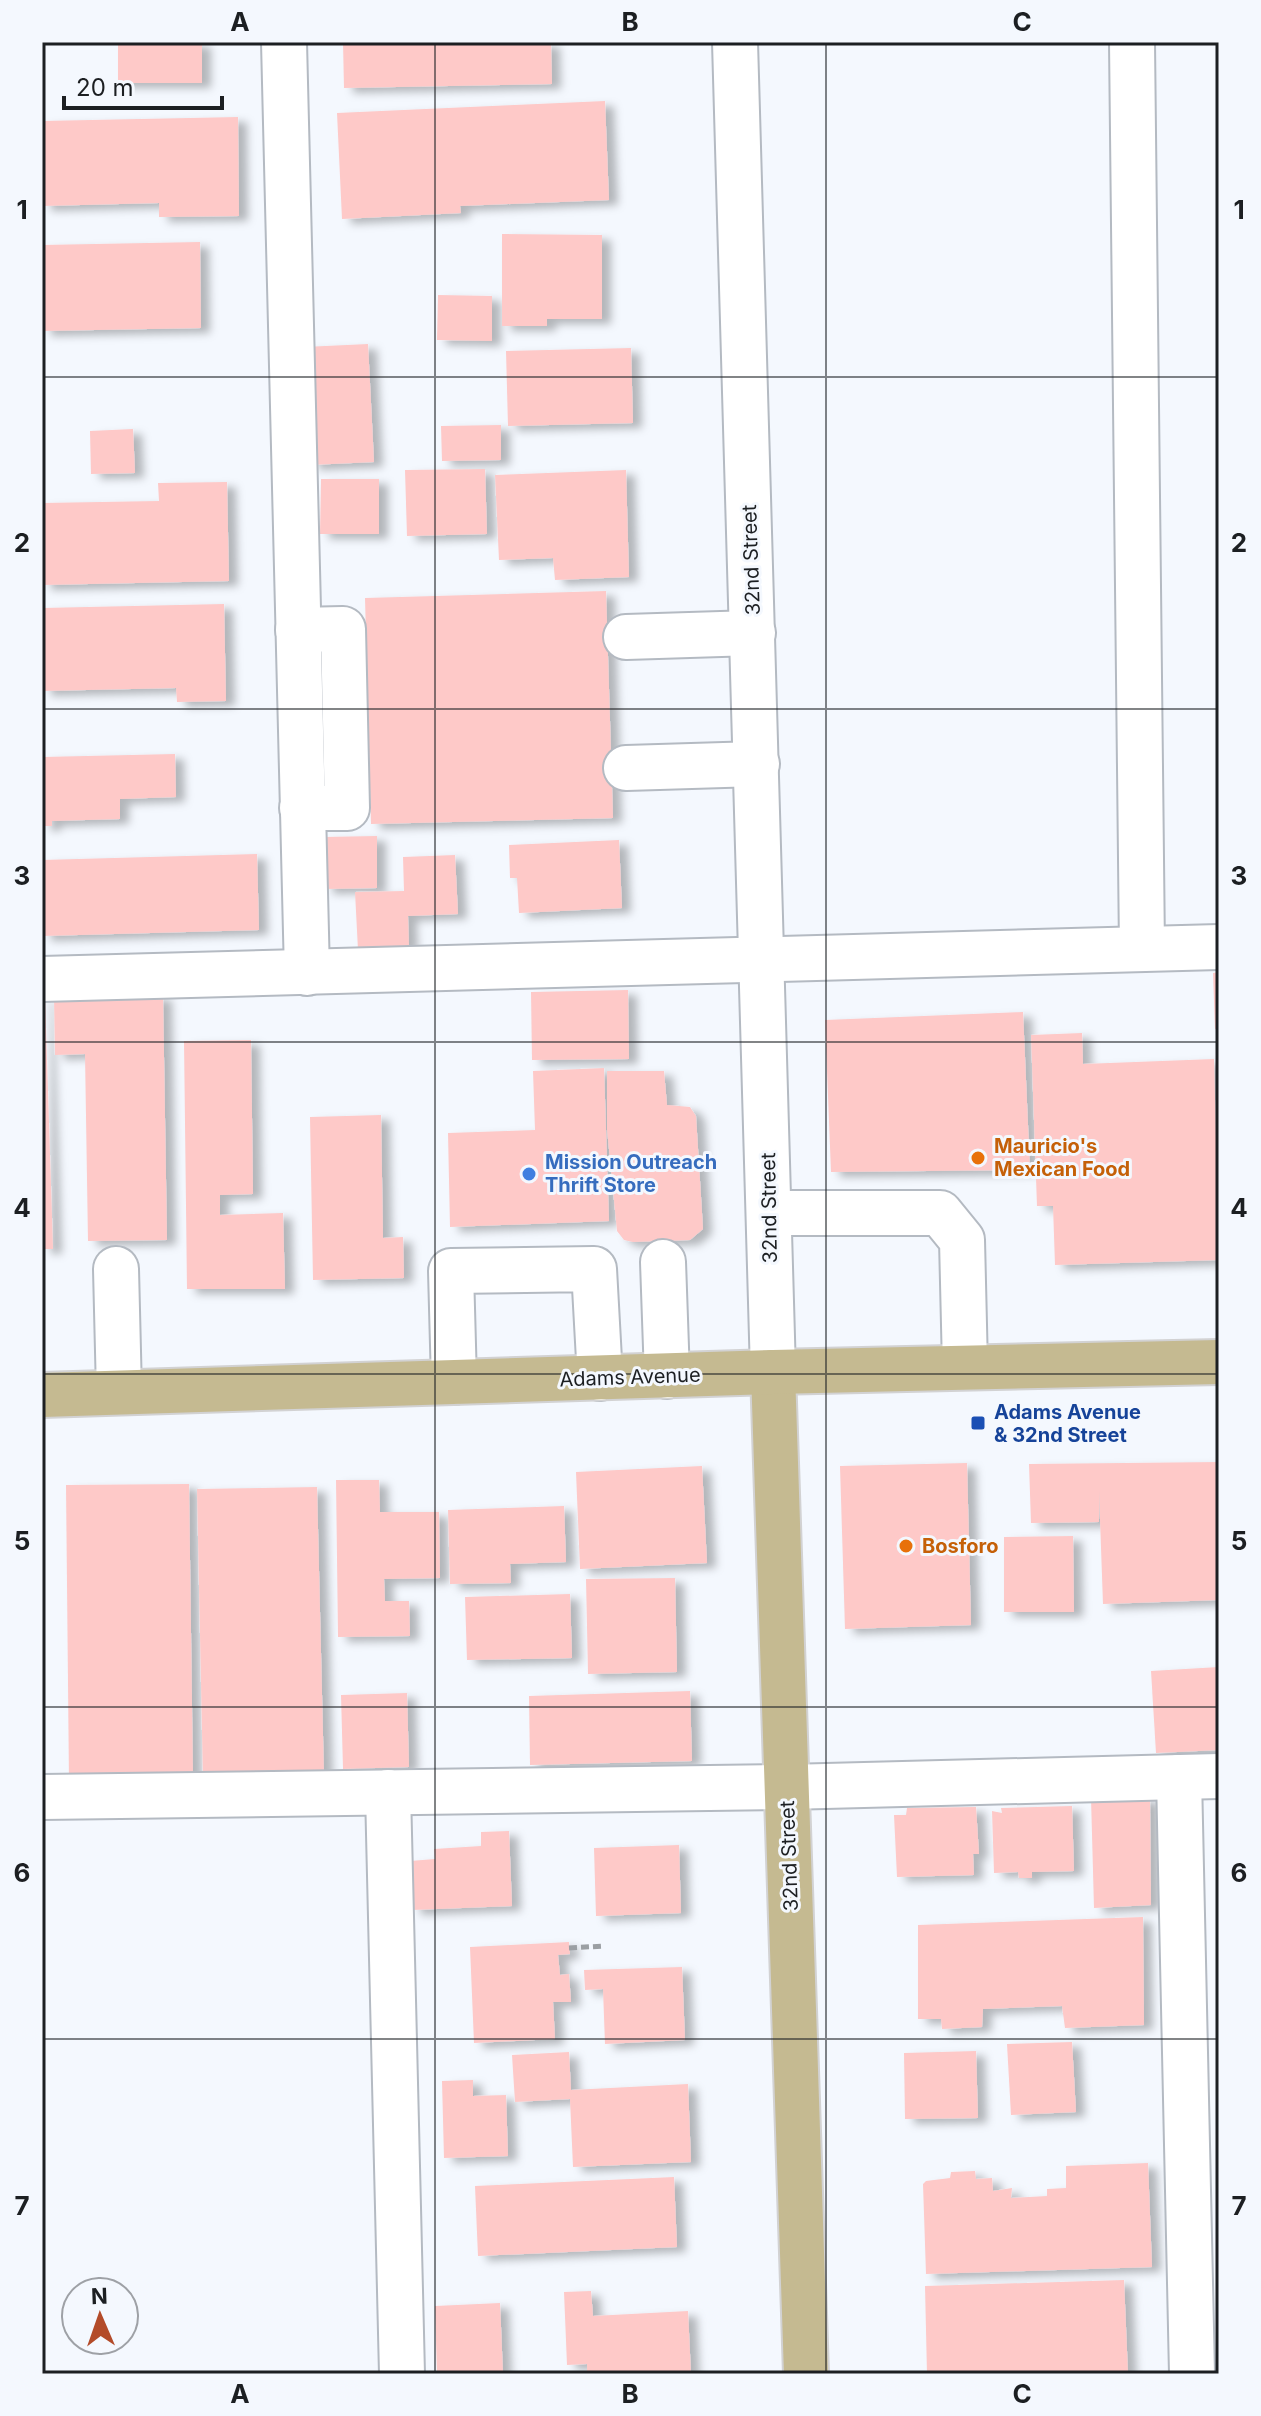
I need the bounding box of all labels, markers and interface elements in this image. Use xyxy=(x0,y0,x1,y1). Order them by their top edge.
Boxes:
text: A xyxy=(230,6,250,37)
text: B xyxy=(621,6,639,37)
text: C xyxy=(1012,6,1032,37)
scale bar xyxy=(64,60,222,110)
text: 20 m xyxy=(76,73,134,102)
text: 1 xyxy=(16,194,28,225)
text: 1 xyxy=(1233,194,1245,225)
street label: 32nd Street xyxy=(737,504,765,616)
text: 2 xyxy=(14,527,30,558)
text: 2 xyxy=(1231,527,1247,558)
text: 3 xyxy=(14,860,30,891)
text: 3 xyxy=(1231,860,1247,891)
place label: Mauricio's Mexican Food xyxy=(994,1134,1130,1181)
marker: Mauricio's Mexican Food xyxy=(969,1149,987,1167)
place label: Mission Outreach Thrift Store xyxy=(545,1150,717,1197)
street label: 32nd Street xyxy=(756,1152,782,1264)
marker: Mission Outreach Thrift Store xyxy=(520,1165,538,1183)
text: 4 xyxy=(13,1192,31,1223)
text: 4 xyxy=(1230,1192,1248,1223)
street label: Adams Avenue xyxy=(559,1363,701,1391)
place label: Adams Avenue & 32nd Street xyxy=(994,1400,1141,1447)
marker: Adams Avenue & 32nd Street xyxy=(969,1414,987,1432)
text: 5 xyxy=(14,1525,30,1556)
text: 5 xyxy=(1231,1525,1247,1556)
place label: Bosforo xyxy=(922,1534,998,1558)
marker: Bosforo xyxy=(897,1537,915,1555)
street label: 32nd Street xyxy=(775,1800,803,1912)
text: 6 xyxy=(14,1857,30,1888)
text: 6 xyxy=(1231,1857,1247,1888)
text: 7 xyxy=(14,2190,30,2221)
text: 7 xyxy=(1231,2190,1247,2221)
north arrow xyxy=(60,2276,140,2356)
text: N xyxy=(90,2283,108,2309)
text: A xyxy=(230,2378,250,2409)
text: B xyxy=(621,2378,639,2409)
text: C xyxy=(1012,2378,1032,2409)

